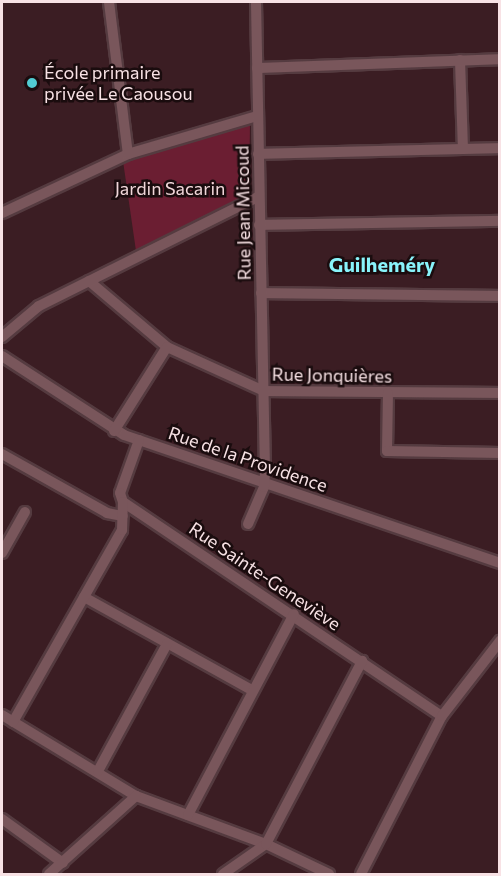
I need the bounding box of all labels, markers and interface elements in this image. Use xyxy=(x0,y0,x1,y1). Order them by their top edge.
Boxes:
place label: École primaire privée Le Caousou xyxy=(44,62,193,104)
marker: École primaire privée Le Caousou xyxy=(25,76,39,90)
street label: Rue Jean Micoud xyxy=(231,145,255,281)
park label: Jardin Sacarin xyxy=(115,177,225,199)
district label: Guilheméry xyxy=(329,252,435,276)
street label: Rue Jonquières xyxy=(272,363,392,387)
street label: Rue de la Providence xyxy=(166,422,330,496)
street label: Rue Sainte-Geneviève xyxy=(185,517,345,635)

